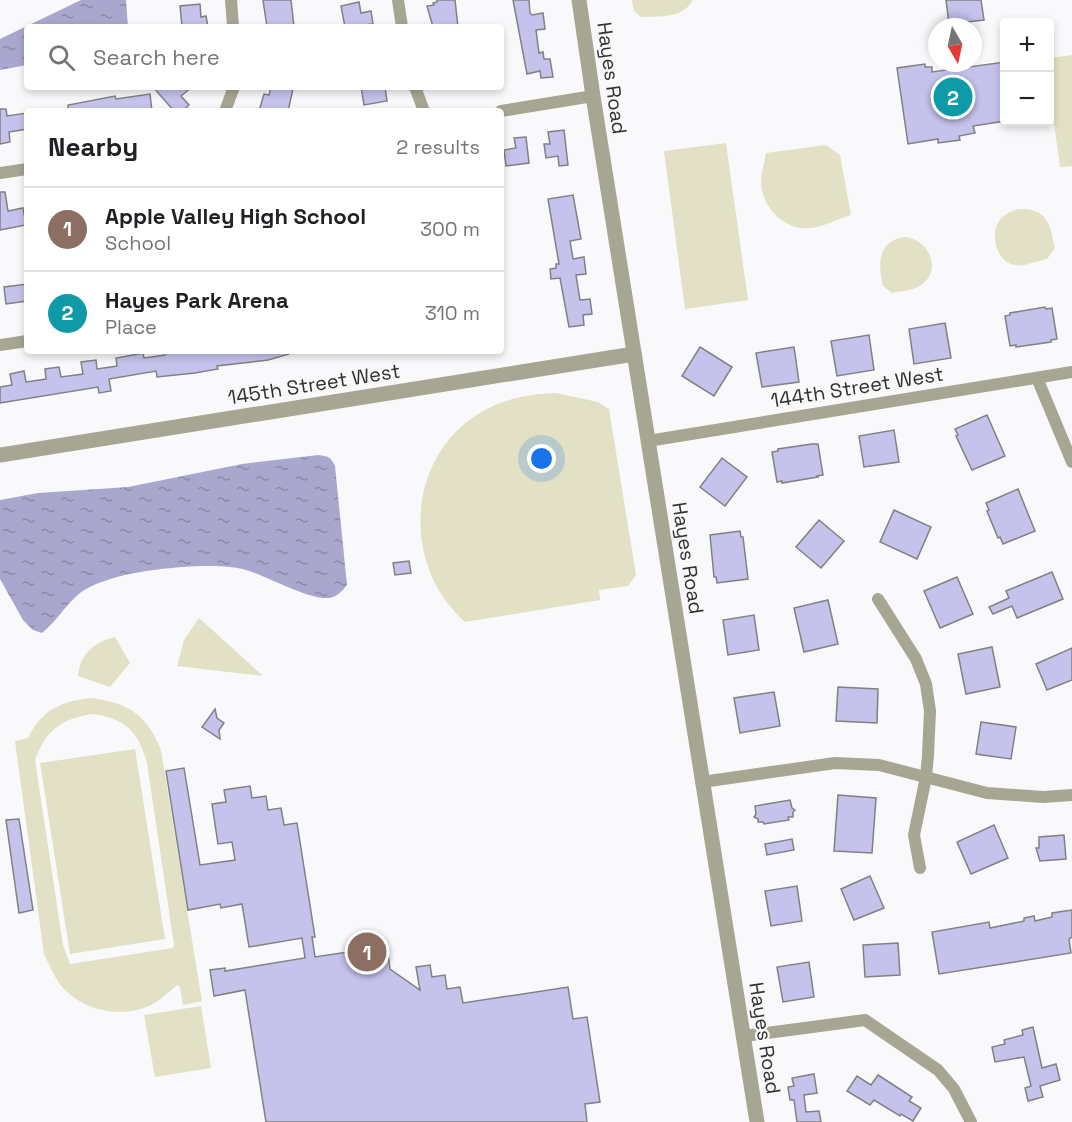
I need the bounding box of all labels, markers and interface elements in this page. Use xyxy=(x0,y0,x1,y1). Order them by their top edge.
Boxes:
north arrow xyxy=(928,18,982,72)
map controls xyxy=(1000,18,1054,126)
button: + xyxy=(1000,18,1054,72)
street label: Hayes Road xyxy=(591,20,633,136)
search box xyxy=(24,24,504,90)
icon: search xyxy=(45,41,78,74)
text: Search here xyxy=(93,43,220,71)
button: − xyxy=(1000,72,1054,126)
pin: 2 xyxy=(934,74,972,120)
text: Nearby xyxy=(48,130,138,164)
text: 2 results xyxy=(396,134,480,160)
text: Apple Valley High School xyxy=(105,202,366,230)
text: 1 xyxy=(63,216,72,242)
text: 300 m xyxy=(420,216,480,242)
text: School xyxy=(105,230,171,256)
text: Hayes Park Arena xyxy=(105,286,289,314)
text: 2 xyxy=(62,300,73,326)
text: 310 m xyxy=(425,300,480,326)
text: Place xyxy=(105,314,157,340)
street label: 145th Street West xyxy=(226,358,402,410)
street label: 144th Street West xyxy=(769,360,945,414)
your location xyxy=(527,444,556,473)
street label: Hayes Road xyxy=(666,500,710,616)
pin: 1 xyxy=(348,930,386,974)
street label: Hayes Road xyxy=(743,980,787,1096)

